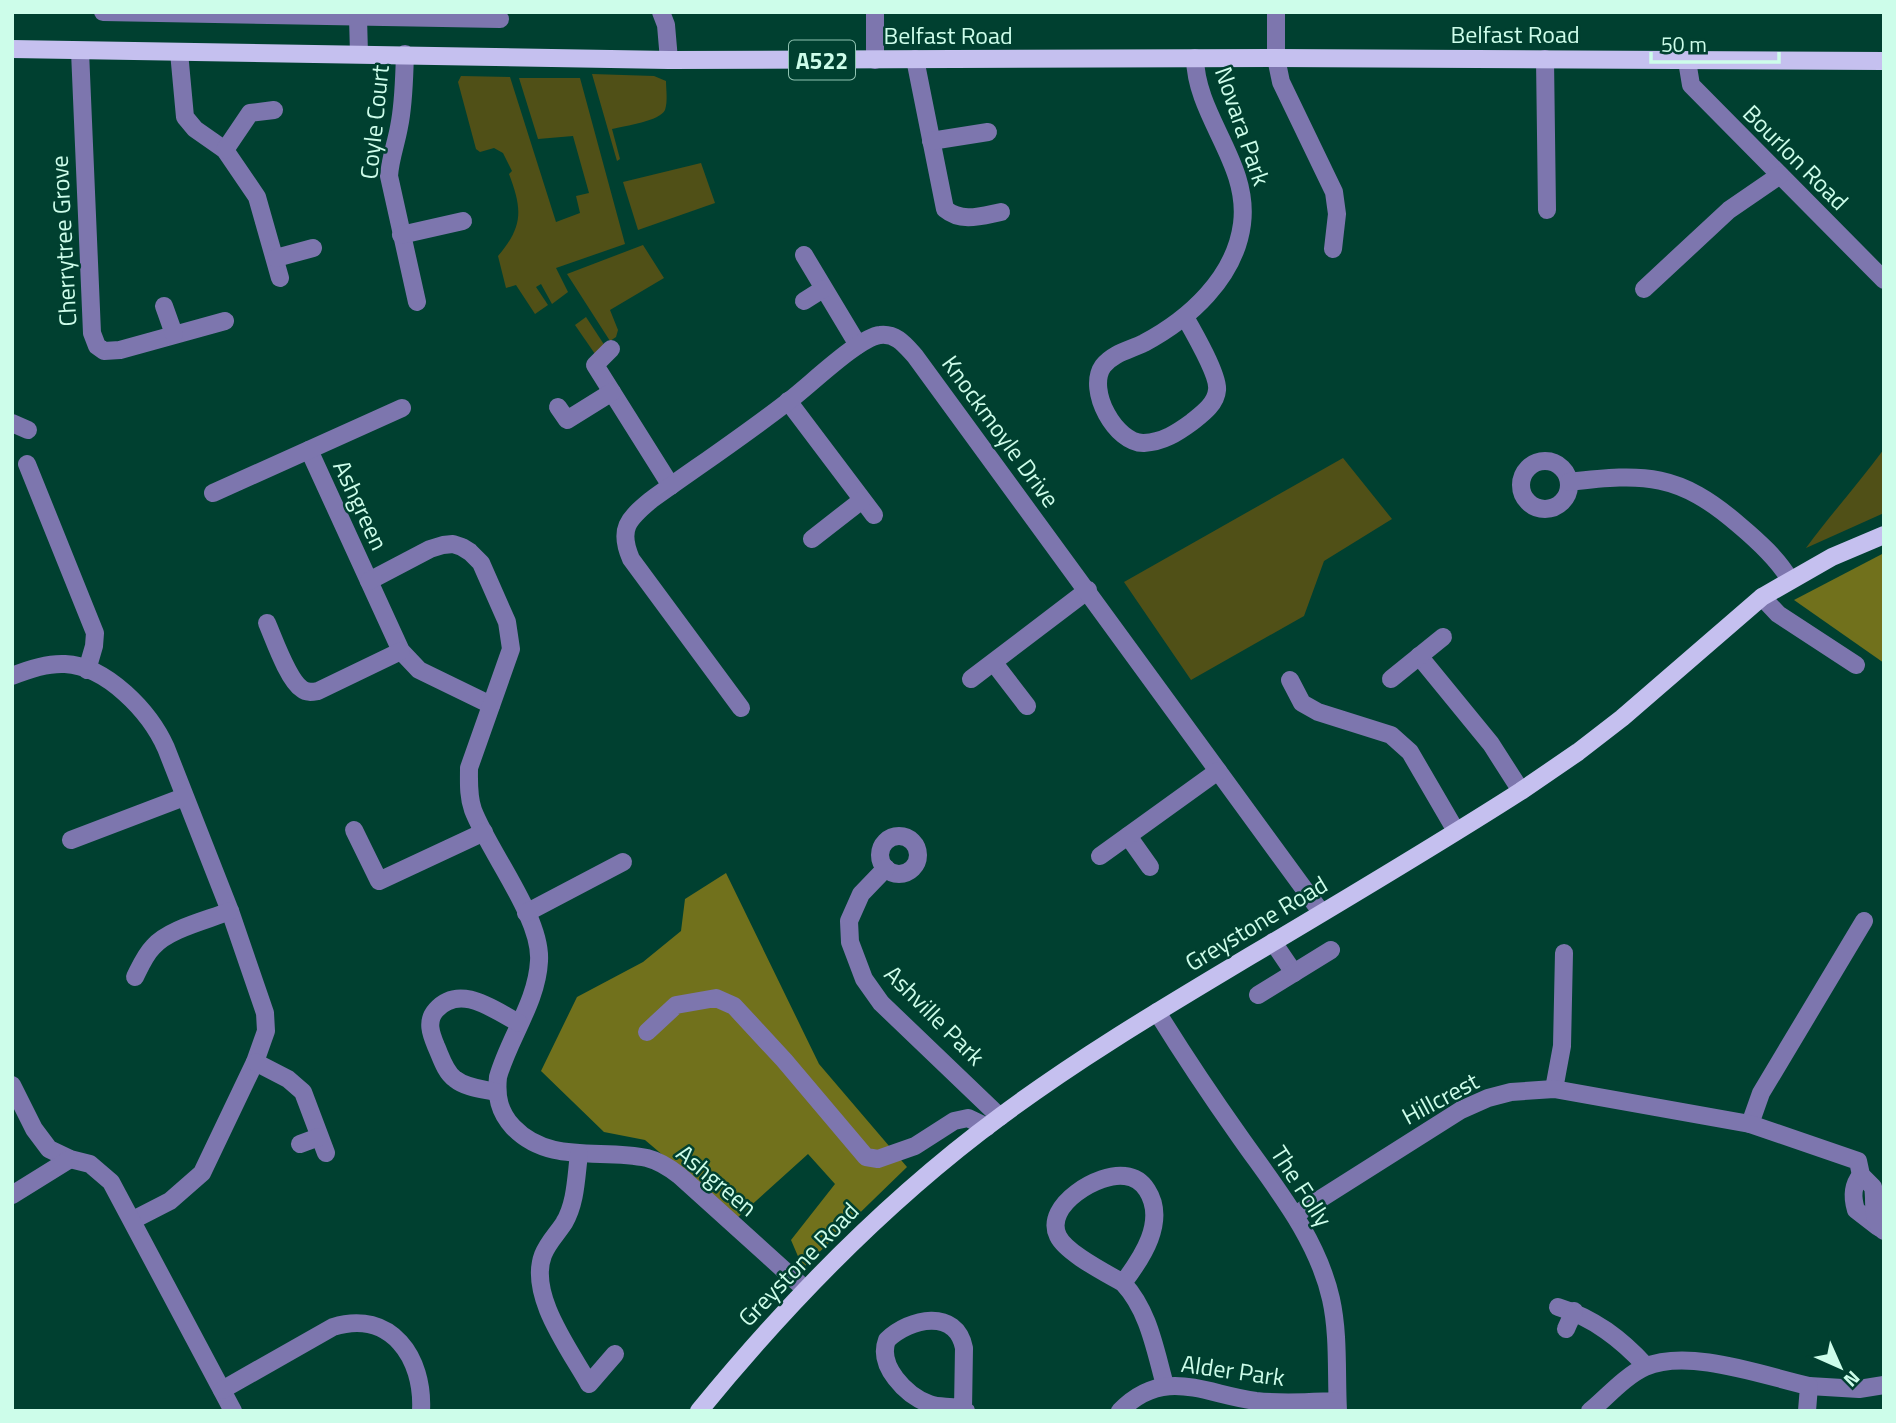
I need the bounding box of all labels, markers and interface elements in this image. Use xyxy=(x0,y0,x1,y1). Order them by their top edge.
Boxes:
street label: Belfast Road xyxy=(1450,16,1580,52)
street label: Belfast Road xyxy=(883,17,1013,53)
scale bar xyxy=(1651,21,1779,65)
text: 50 m xyxy=(1661,28,1707,60)
road number: A522 xyxy=(789,40,855,80)
street label: Coyle Court xyxy=(350,62,398,181)
street label: Novara Park xyxy=(1206,62,1280,191)
street label: Bourlon Road xyxy=(1735,96,1857,218)
street label: Cherrytree Grove xyxy=(41,155,85,327)
street label: Knockmoyle Drive xyxy=(933,347,1069,515)
street label: Ashgreen xyxy=(324,454,398,556)
street label: Greystone Road xyxy=(1178,866,1334,980)
street label: Ashville Park xyxy=(876,956,994,1074)
street label: Hillcrest xyxy=(1395,1062,1485,1133)
street label: Ashgreen xyxy=(669,1135,765,1225)
street label: The Folly xyxy=(1262,1138,1342,1234)
street label: Greystone Road xyxy=(729,1194,867,1334)
north arrow xyxy=(1805,1332,1875,1402)
street label: Alder Park xyxy=(1179,1345,1288,1395)
text: N xyxy=(1837,1364,1867,1394)

